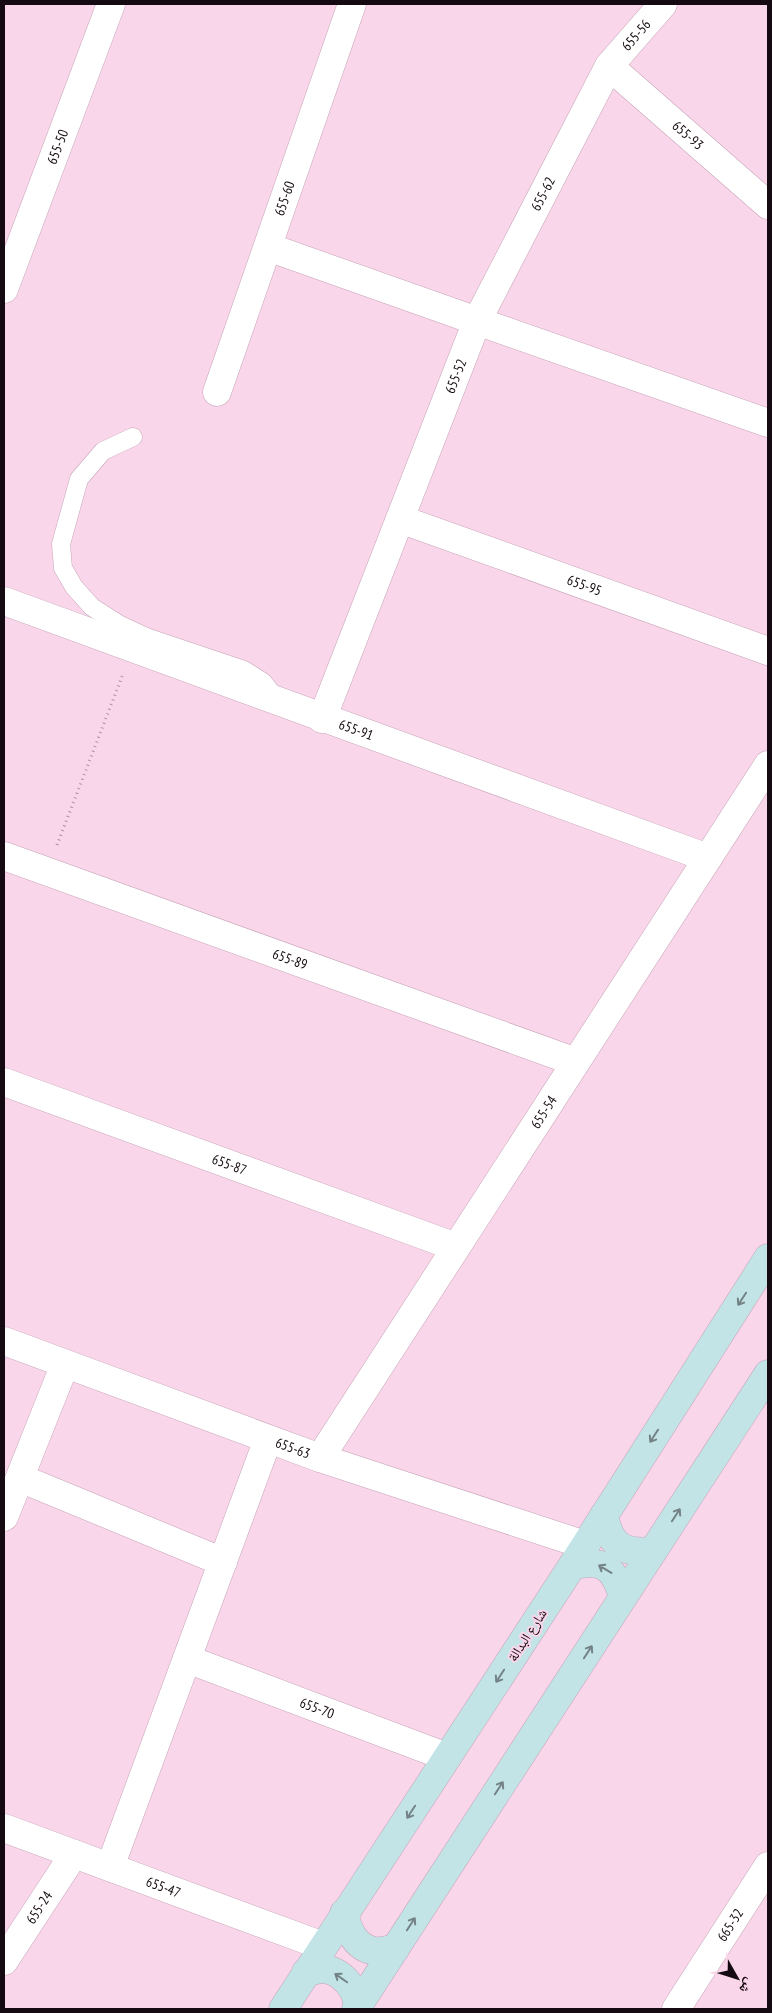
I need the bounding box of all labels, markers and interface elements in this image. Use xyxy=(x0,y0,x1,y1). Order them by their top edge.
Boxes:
street label: 655-56 xyxy=(618,16,655,54)
street label: 655-93 xyxy=(669,117,707,154)
street label: 655-50 xyxy=(43,127,72,167)
street label: 655-62 xyxy=(527,174,559,214)
street label: 655-60 xyxy=(270,179,299,218)
street label: 655-52 xyxy=(441,356,470,396)
street label: 655-95 xyxy=(565,571,604,600)
street label: 655-91 xyxy=(336,715,376,744)
street label: 655-89 xyxy=(270,945,310,974)
street label: 655-54 xyxy=(526,1092,561,1132)
street label: 655-87 xyxy=(210,1150,249,1179)
one-way arrow xyxy=(737,1292,747,1306)
one-way arrow xyxy=(649,1429,659,1443)
street label: 655-63 xyxy=(273,1433,313,1463)
one-way arrow xyxy=(671,1509,681,1523)
one-way arrow xyxy=(598,1563,612,1574)
street label: شارع البدالة xyxy=(503,1605,552,1665)
one-way arrow xyxy=(583,1645,593,1659)
one-way arrow xyxy=(495,1668,505,1682)
street label: 655-70 xyxy=(297,1693,337,1723)
one-way arrow xyxy=(494,1781,504,1795)
one-way arrow xyxy=(406,1804,416,1818)
street label: 655-47 xyxy=(144,1872,183,1902)
street label: 655-24 xyxy=(22,1887,57,1927)
street label: 665-32 xyxy=(713,1905,747,1945)
one-way arrow xyxy=(405,1917,416,1931)
north arrow xyxy=(712,1953,762,2003)
one-way arrow xyxy=(334,1973,348,1983)
text: ش xyxy=(735,1975,759,1998)

